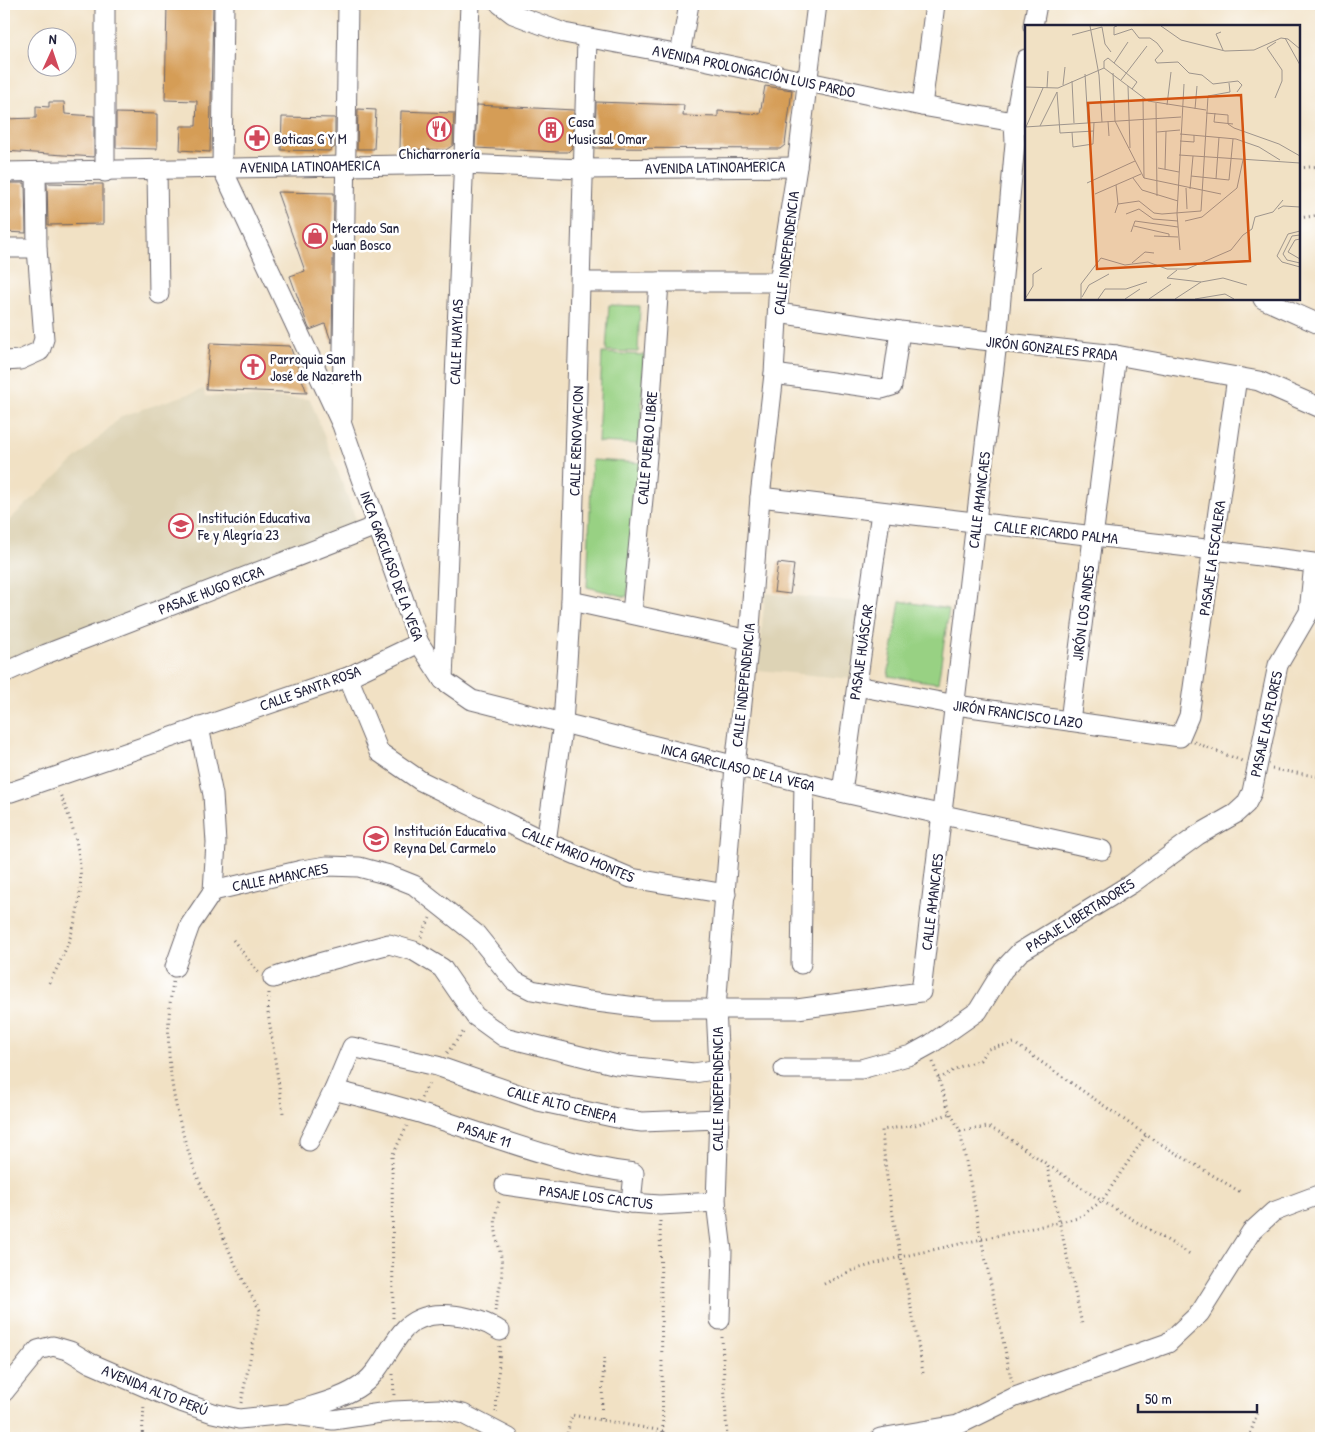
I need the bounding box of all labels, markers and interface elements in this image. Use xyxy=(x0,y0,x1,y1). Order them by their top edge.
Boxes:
inset map xyxy=(1025,25,1300,300)
north arrow xyxy=(28,28,78,78)
text: N xyxy=(48,29,57,48)
street label: AVENIDA PROLONGACIÓN LUIS PARDO xyxy=(651,39,857,103)
place label: Casa Musicsal Omar xyxy=(568,111,647,149)
restaurant icon: Chicharronería xyxy=(426,116,452,142)
building icon: Casa Musicsal Omar xyxy=(538,117,564,143)
pharmacy icon: Boticas G Y M xyxy=(244,125,270,151)
place label: Boticas G Y M xyxy=(274,128,347,149)
place label: Chicharronería xyxy=(398,143,480,164)
street label: AVENIDA LATINOAMERICA xyxy=(240,154,381,178)
street label: AVENIDA LATINOAMERICA xyxy=(645,155,786,179)
street label: CALLE INDEPENDENCIA xyxy=(768,189,804,316)
place label: Mercado San Juan Bosco xyxy=(332,217,399,255)
shop icon: Mercado San Juan Bosco xyxy=(302,223,328,249)
street label: CALLE HUAYLAS xyxy=(444,299,468,385)
street label: JIRÓN GONZALES PRADA xyxy=(985,331,1120,365)
place label: Parroquia San José de Nazareth xyxy=(270,348,361,386)
church icon: Parroquia San José de Nazareth xyxy=(240,354,266,380)
street label: CALLE RENOVACION xyxy=(564,385,588,497)
street label: CALLE PUEBLO LIBRE xyxy=(632,390,662,506)
street label: CALLE AMANCAES xyxy=(963,450,995,550)
street label: INCA GARCILASO DE LA VEGA xyxy=(355,488,429,645)
street label: PASAJE LA ESCALERA xyxy=(1194,498,1231,617)
place label: Institución Educativa Fe y Alegría 23 xyxy=(197,507,310,545)
school or university icon: Institución Educativa Fe y Alegría 23 xyxy=(168,513,194,539)
street label: CALLE RICARDO PALMA xyxy=(993,515,1120,549)
street label: PASAJE HUGO RICRA xyxy=(155,560,267,620)
street label: JIRÓN LOS ANDES xyxy=(1067,564,1099,662)
street label: PASAJE HUÁSCAR xyxy=(844,603,878,701)
street label: CALLE INDEPENDENCIA xyxy=(726,621,760,748)
street label: CALLE SANTA ROSA xyxy=(257,660,364,716)
street label: PASAJE LAS FLORES xyxy=(1245,669,1287,779)
street label: JIRÓN FRANCISCO LAZO xyxy=(952,694,1084,734)
street label: INCA GARCILASO DE LA VEGA xyxy=(659,738,818,796)
place label: Institución Educativa Reyna Del Carmelo xyxy=(394,820,506,858)
street label: CALLE MARIO MONTES xyxy=(518,821,638,887)
school or university icon: Institución Educativa Reyna Del Carmelo xyxy=(363,826,389,852)
street label: CALLE AMANCAES xyxy=(916,852,948,952)
street label: CALLE AMANCAES xyxy=(230,857,330,897)
street label: PASAJE LIBERTADORES xyxy=(1022,873,1139,957)
street label: CALLE INDEPENDENCIA xyxy=(707,1026,728,1151)
street label: CALLE ALTO CENEPA xyxy=(505,1080,620,1128)
street label: PASAJE 11 xyxy=(454,1115,514,1153)
street label: PASAJE LOS CACTUS xyxy=(538,1180,654,1214)
street label: AVENIDA ALTO PERÚ xyxy=(99,1359,211,1421)
scale bar xyxy=(1138,1382,1256,1414)
text: 50 m xyxy=(1145,1388,1172,1409)

